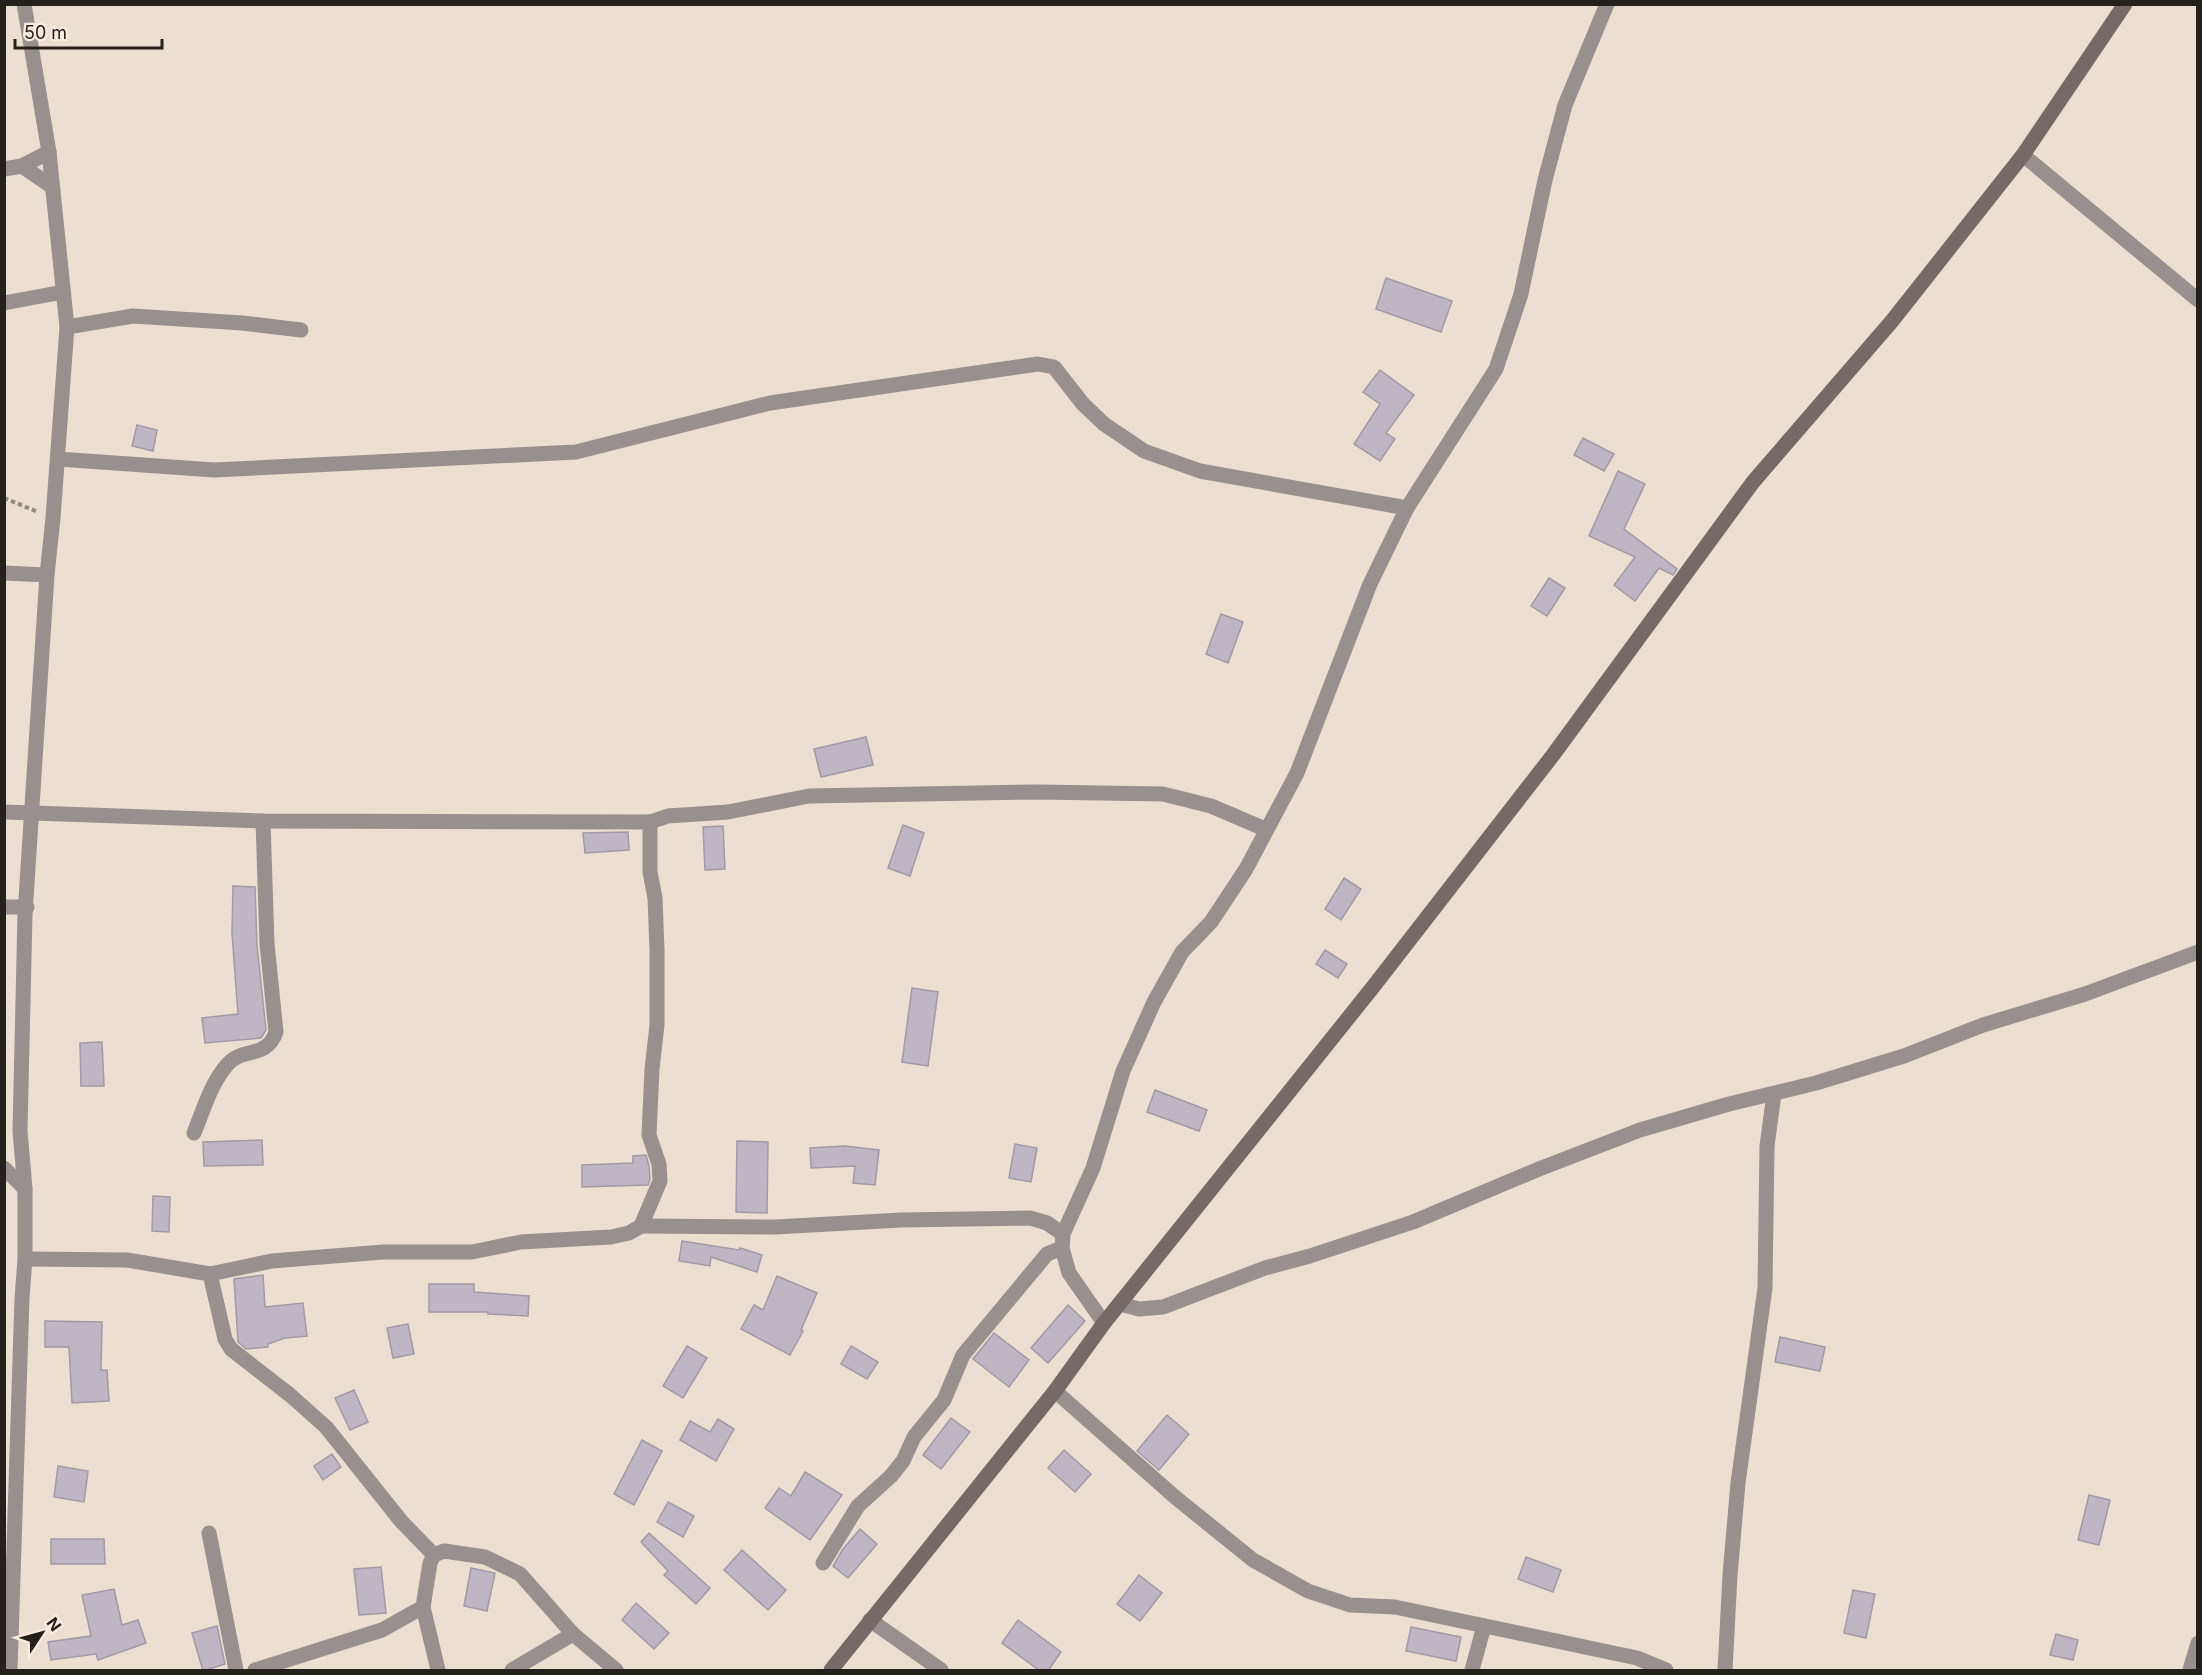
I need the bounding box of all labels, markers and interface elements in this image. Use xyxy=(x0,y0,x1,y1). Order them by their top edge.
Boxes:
scale bar xyxy=(15,12,162,50)
text: 50 m xyxy=(24,22,67,43)
north arrow xyxy=(12,1603,72,1663)
text: N xyxy=(42,1613,66,1635)

